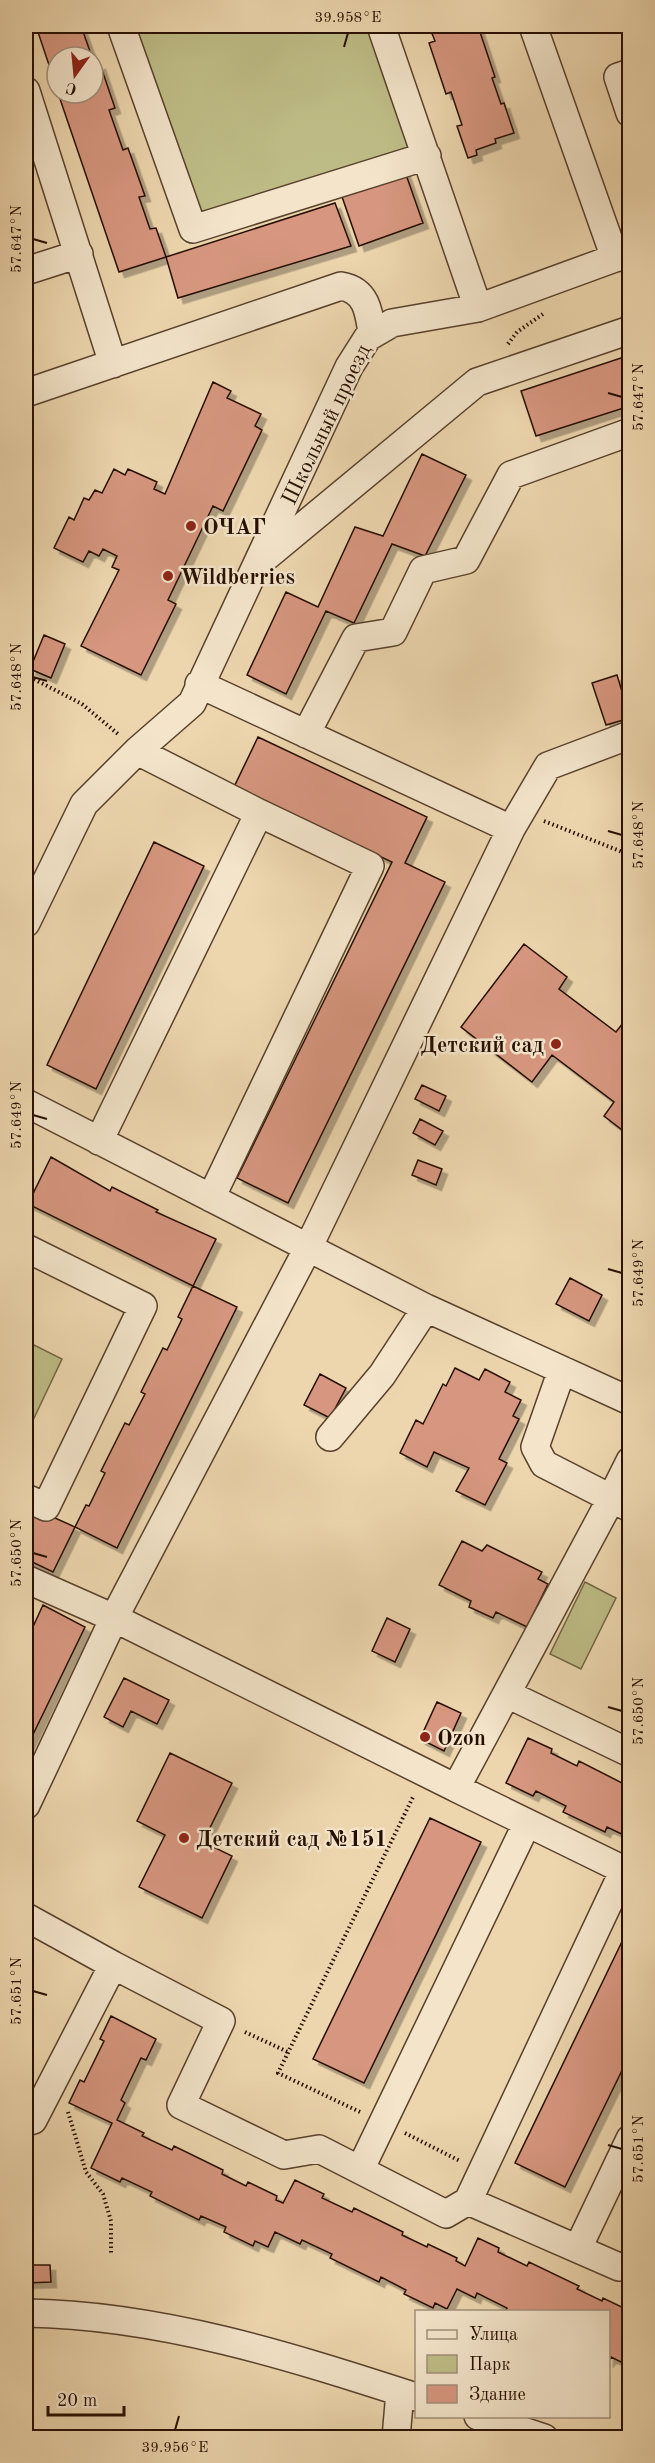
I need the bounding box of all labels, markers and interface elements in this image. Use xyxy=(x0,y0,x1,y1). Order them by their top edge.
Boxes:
text: 39.958°E xyxy=(315,11,381,26)
north arrow xyxy=(45,45,105,105)
text: С xyxy=(64,78,79,97)
text: 57.647°N xyxy=(10,205,25,273)
street label: Школьный проезд xyxy=(278,341,375,509)
text: 57.647°N xyxy=(632,363,647,431)
place label: ОЧАГ xyxy=(203,517,266,539)
marker: ОЧАГ xyxy=(184,519,198,533)
place label: Wildberries xyxy=(180,567,295,589)
marker: Wildberries xyxy=(161,569,175,583)
text: 57.648°N xyxy=(10,643,25,711)
text: 57.648°N xyxy=(632,801,647,869)
place label: Детский сад xyxy=(421,1035,544,1057)
marker: Детский сад xyxy=(549,1037,563,1051)
text: 57.649°N xyxy=(10,1081,25,1149)
text: 57.649°N xyxy=(632,1239,647,1307)
text: 57.650°N xyxy=(10,1519,25,1587)
text: 57.650°N xyxy=(632,1677,647,1745)
place label: Ozon xyxy=(437,1728,486,1750)
marker: Ozon xyxy=(418,1730,432,1744)
place label: Детский сад №151 xyxy=(196,1829,387,1851)
marker: Детский сад №151 xyxy=(177,1831,191,1845)
text: 57.651°N xyxy=(10,1957,25,2025)
text: 57.651°N xyxy=(632,2115,647,2183)
legend xyxy=(415,2310,610,2418)
text: Улица xyxy=(469,2326,518,2344)
text: Парк xyxy=(469,2356,510,2374)
scale bar xyxy=(48,2379,124,2417)
text: Здание xyxy=(469,2386,526,2404)
text: 20 m xyxy=(57,2392,97,2410)
text: 39.956°E xyxy=(142,2441,208,2456)

